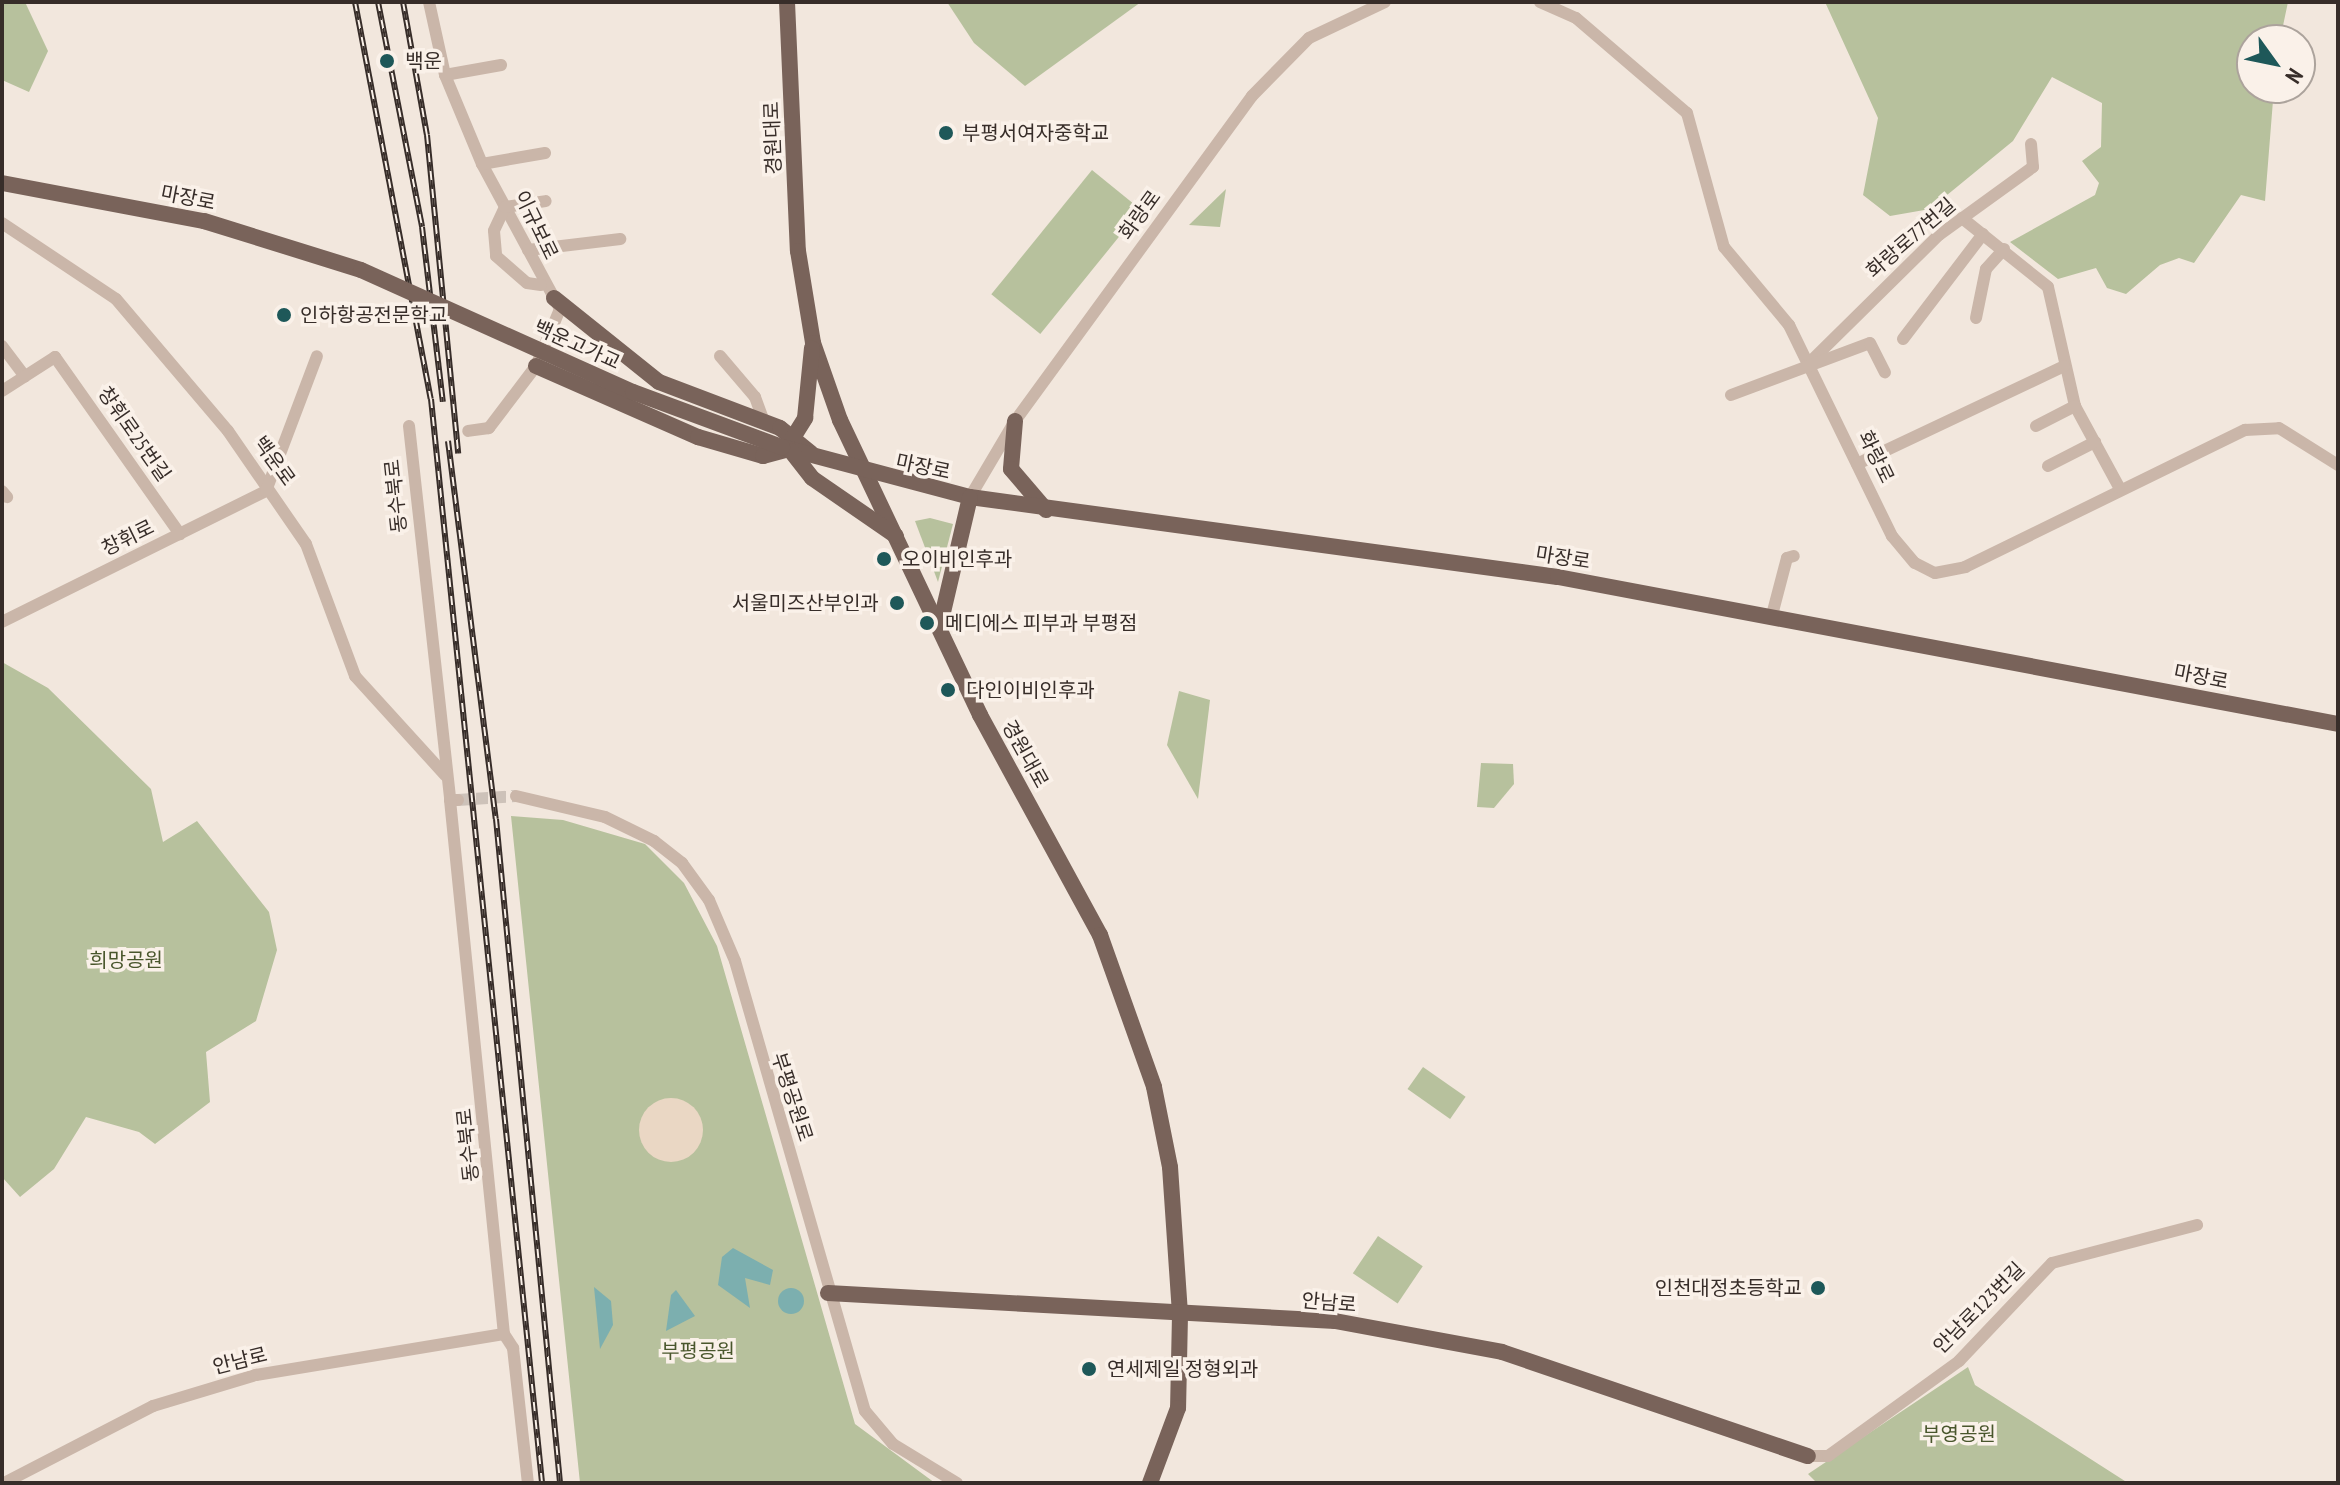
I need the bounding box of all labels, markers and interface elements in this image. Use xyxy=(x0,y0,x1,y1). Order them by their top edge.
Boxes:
north arrow xyxy=(2236,24,2316,104)
place label: 백운 xyxy=(405,49,442,73)
marker: 백운 xyxy=(376,50,398,72)
text: N xyxy=(2279,63,2309,89)
street label: 경원대로 xyxy=(760,101,786,175)
place label: 부평서여자중학교 xyxy=(962,121,1109,145)
marker: 부평서여자중학교 xyxy=(937,124,955,142)
street label: 마장로 xyxy=(159,181,217,215)
street label: 화랑로 xyxy=(1114,186,1166,244)
street label: 이규보로 xyxy=(509,187,563,263)
street label: 화랑로77번길 xyxy=(1862,193,1960,283)
place label: 인하항공전문학교 xyxy=(300,303,447,327)
marker: 인하항공전문학교 xyxy=(275,306,293,324)
street label: 백운고가교 xyxy=(530,315,624,375)
street label: 창휘로25번길 xyxy=(93,382,175,486)
street label: 화랑로 xyxy=(1853,427,1899,487)
street label: 백운로 xyxy=(248,432,300,490)
street label: 마장로 xyxy=(894,450,952,484)
street label: 동수북로 xyxy=(380,458,412,534)
street label: 창휘로 xyxy=(98,515,158,561)
street label: 마장로 xyxy=(1534,542,1592,574)
place label: 오이비인후과 xyxy=(902,547,1012,571)
marker: 오이비인후과 xyxy=(873,548,895,570)
place label: 서울미즈산부인과 xyxy=(732,591,879,615)
marker: 서울미즈산부인과 xyxy=(886,592,908,614)
place label: 메디에스 피부과 부평점 xyxy=(945,611,1137,635)
marker: 메디에스 피부과 부평점 xyxy=(916,612,938,634)
street label: 마장로 xyxy=(2172,660,2230,694)
place label: 다인이비인후과 xyxy=(966,678,1095,702)
marker: 다인이비인후과 xyxy=(937,679,959,701)
street label: 경원대로 xyxy=(997,716,1053,792)
park label: 희망공원 xyxy=(89,948,163,972)
street label: 부평공원로 xyxy=(766,1050,818,1144)
street label: 동수북로 xyxy=(452,1107,484,1183)
street label: 안남로123번길 xyxy=(1928,1257,2030,1359)
place label: 인천대정초등학교 xyxy=(1655,1276,1802,1300)
marker: 인천대정초등학교 xyxy=(1809,1279,1827,1297)
street label: 안남로 xyxy=(1300,1289,1358,1317)
park label: 부평공원 xyxy=(661,1339,735,1363)
street label: 안남로 xyxy=(210,1343,270,1379)
place label: 연세제일 정형외과 xyxy=(1107,1357,1258,1381)
marker: 연세제일 정형외과 xyxy=(1078,1358,1100,1380)
park label: 부영공원 xyxy=(1922,1422,1996,1446)

